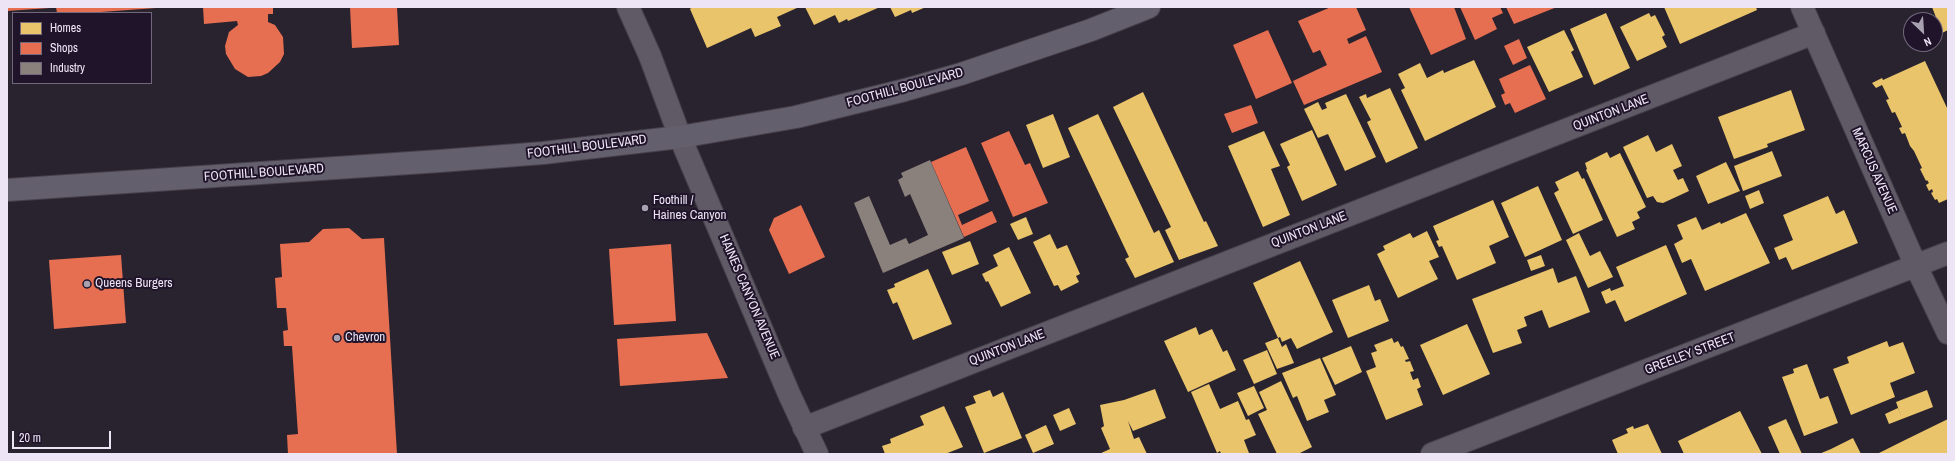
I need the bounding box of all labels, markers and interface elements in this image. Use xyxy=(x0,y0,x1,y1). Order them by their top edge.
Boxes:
legend xyxy=(12,12,152,84)
north arrow xyxy=(1903,12,1943,52)
text: Homes xyxy=(50,20,81,36)
text: N xyxy=(1922,34,1934,50)
text: Shops xyxy=(50,40,78,56)
text: Industry xyxy=(50,60,85,76)
street label: FOOTHILL BOULEVARD xyxy=(845,65,965,111)
street label: QUINTON LANE xyxy=(1571,91,1651,135)
street label: MARCUS AVENUE xyxy=(1848,126,1900,216)
street label: FOOTHILL BOULEVARD xyxy=(526,132,648,162)
street label: FOOTHILL BOULEVARD xyxy=(204,161,324,185)
place label: Foothill / Haines Canyon xyxy=(653,193,726,224)
marker: Foothill / Haines Canyon xyxy=(640,203,650,213)
street label: QUINTON LANE xyxy=(1269,208,1349,252)
street label: HAINES CANYON AVENUE xyxy=(716,232,782,362)
place label: Queens Burgers xyxy=(95,276,173,292)
marker: Queens Burgers xyxy=(82,279,92,289)
street label: QUINTON LANE xyxy=(967,326,1047,370)
place label: Chevron xyxy=(345,330,385,346)
street label: GREELEY STREET xyxy=(1643,330,1737,378)
marker: Chevron xyxy=(332,333,342,343)
scale bar xyxy=(14,423,113,449)
text: 20 m xyxy=(19,430,41,446)

